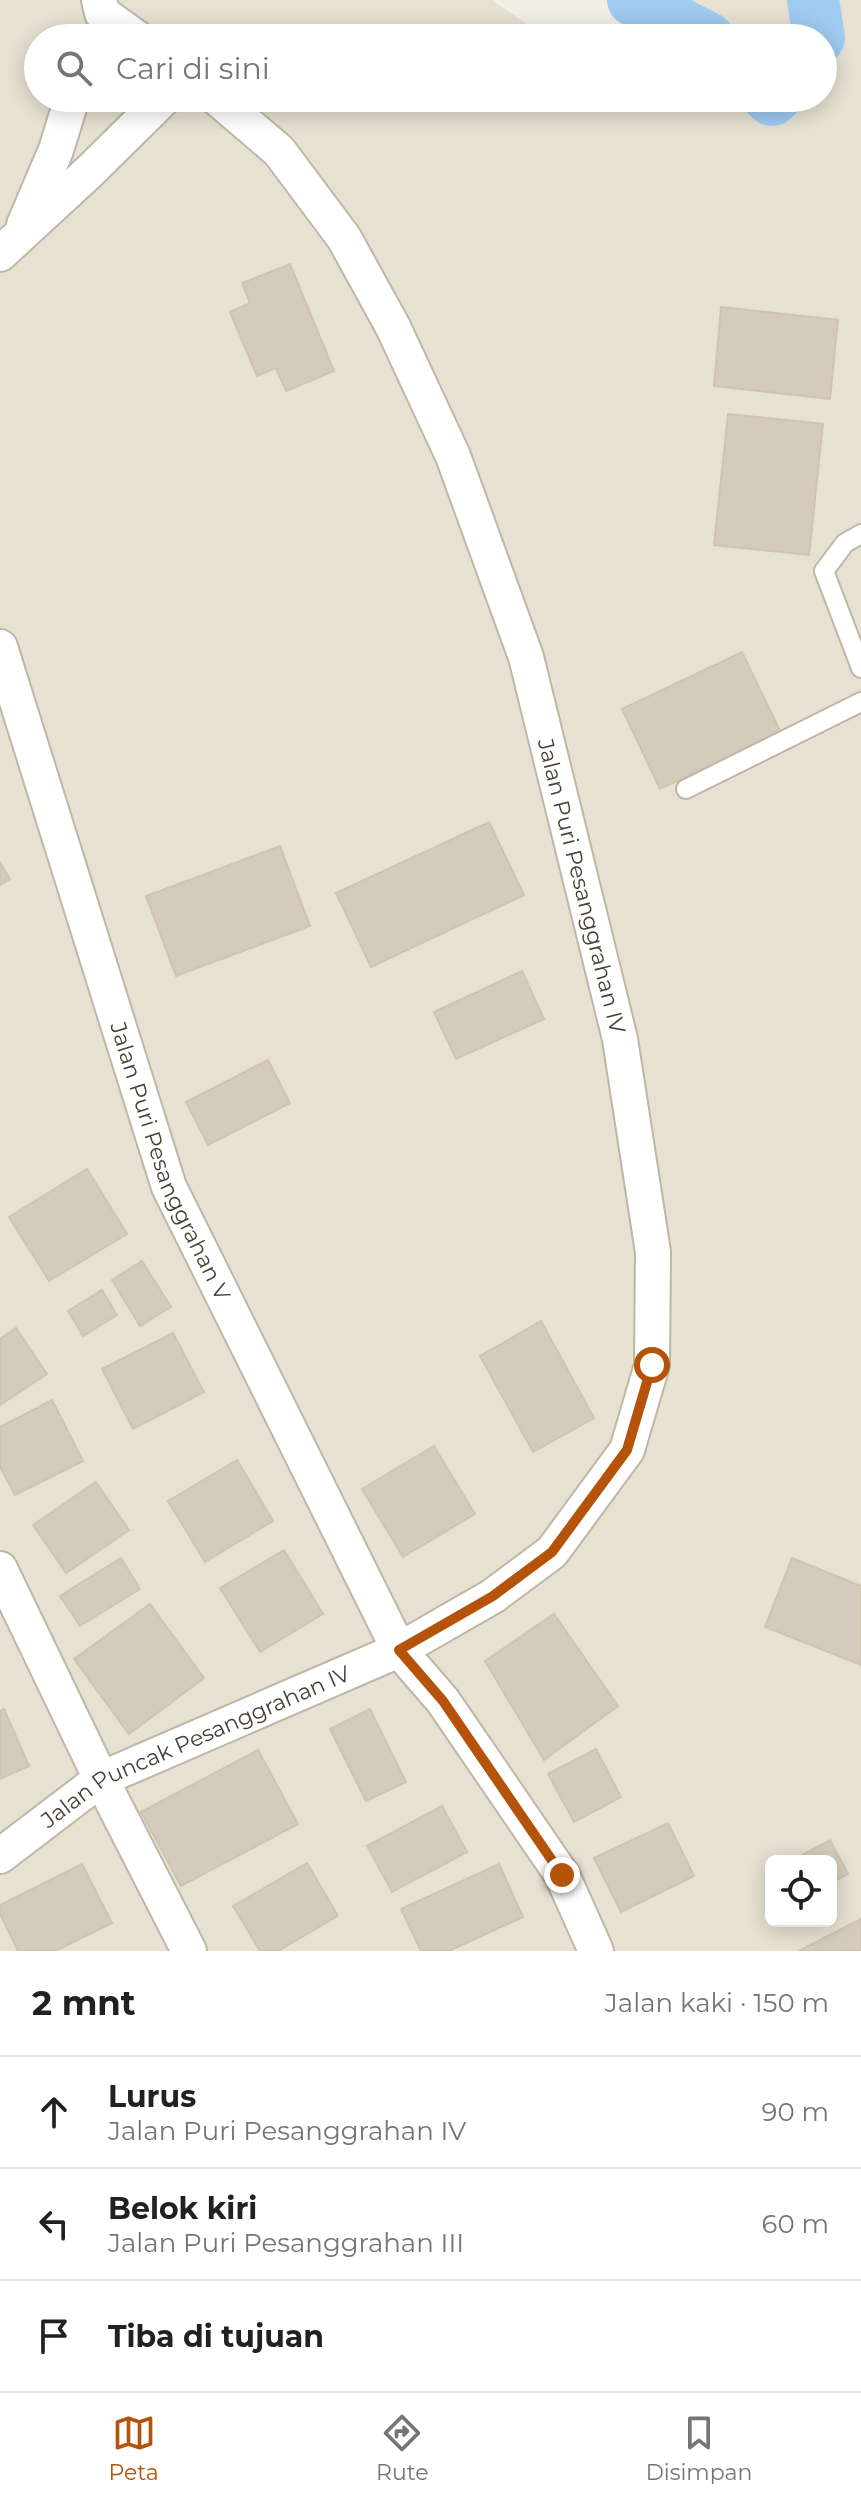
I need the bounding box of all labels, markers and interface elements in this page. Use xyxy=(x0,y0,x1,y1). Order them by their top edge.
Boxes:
search box xyxy=(24,24,837,112)
icon: search xyxy=(52,46,96,90)
text: Cari di sini xyxy=(116,50,270,87)
street label: Jalan Puri Pesanggrahan IV xyxy=(532,735,631,1037)
street label: Jalan Puri Pesanggrahan V xyxy=(104,1018,236,1305)
route start xyxy=(634,1347,670,1383)
street label: Jalan Puncak Pesanggrahan IV xyxy=(35,1660,355,1834)
map controls xyxy=(765,1855,837,1927)
button: locate xyxy=(765,1855,837,1927)
route end xyxy=(544,1857,580,1893)
text: 2 mnt xyxy=(32,1982,136,2024)
text: Jalan kaki · 150 m xyxy=(605,1987,829,2019)
text: Lurus xyxy=(108,2078,196,2115)
icon: ahead xyxy=(32,2090,76,2134)
text: 90 m xyxy=(762,2096,829,2128)
text: Jalan Puri Pesanggrahan IV xyxy=(108,2115,466,2147)
text: Belok kiri xyxy=(108,2190,257,2227)
icon: left xyxy=(32,2202,76,2246)
text: 60 m xyxy=(762,2208,829,2240)
text: Jalan Puri Pesanggrahan III xyxy=(108,2227,464,2259)
icon: arrive xyxy=(32,2314,76,2358)
text: Tiba di tujuan xyxy=(108,2318,324,2355)
tab: Peta xyxy=(109,2411,159,2486)
tab: Rute xyxy=(376,2411,428,2486)
tab: Disimpan xyxy=(646,2411,752,2486)

